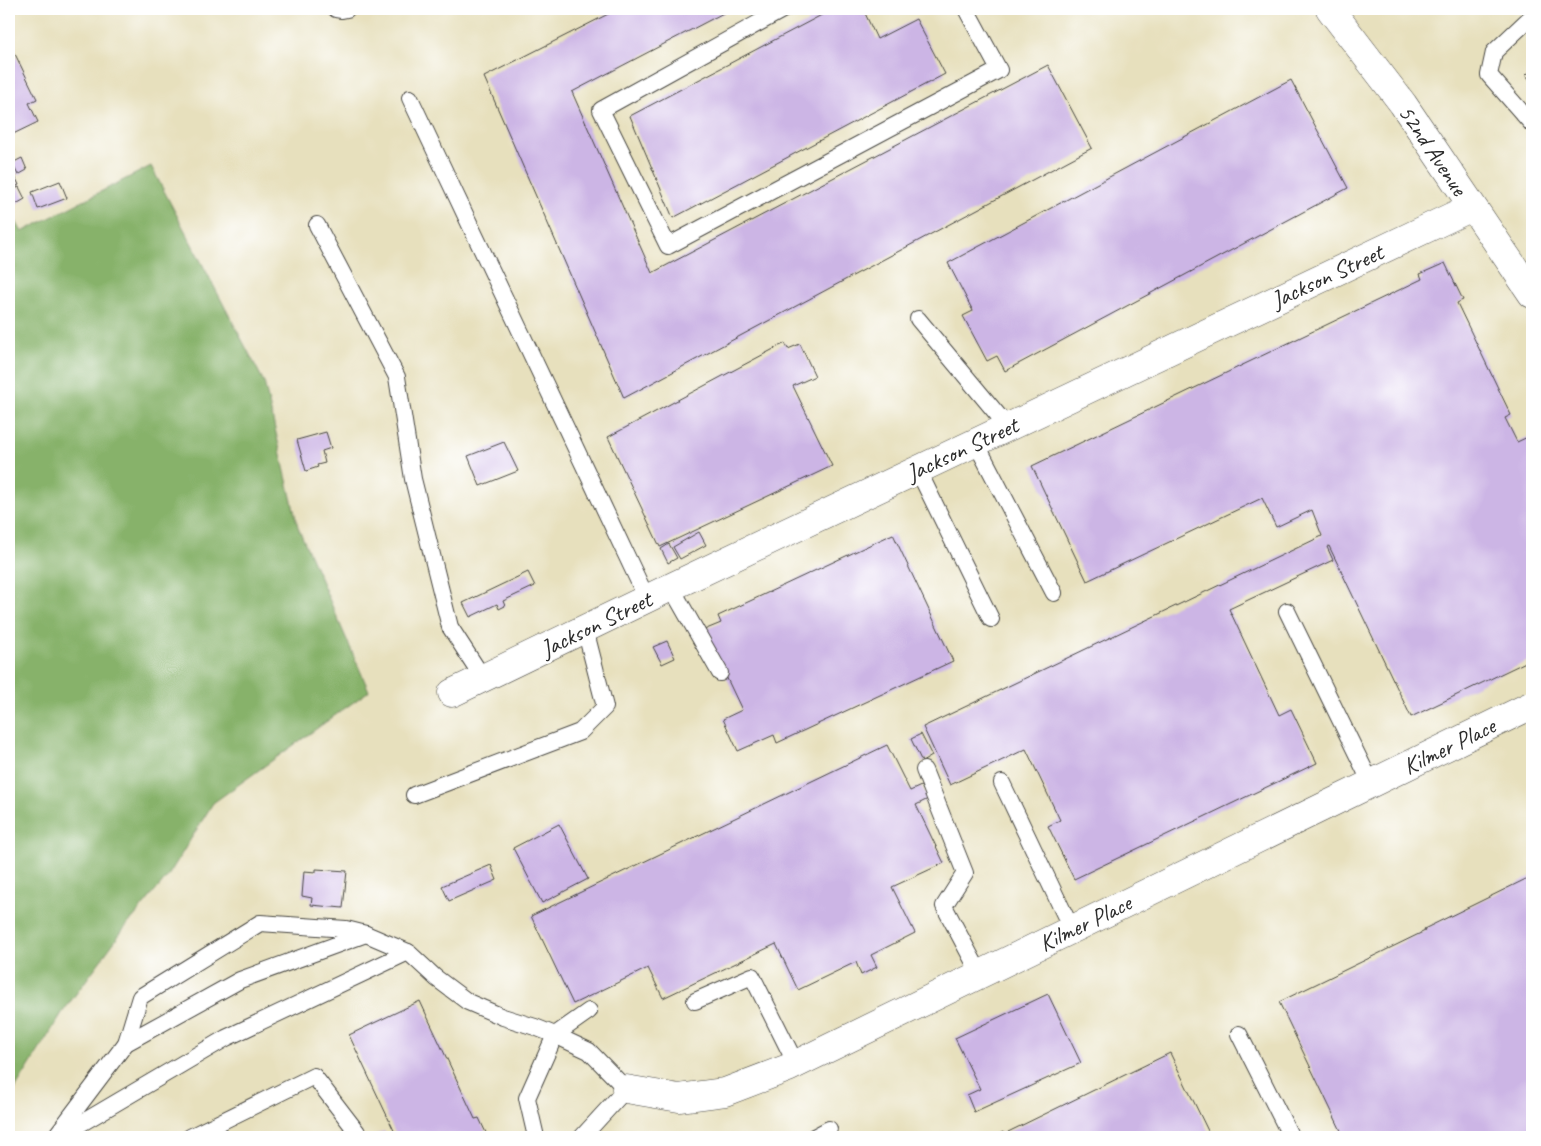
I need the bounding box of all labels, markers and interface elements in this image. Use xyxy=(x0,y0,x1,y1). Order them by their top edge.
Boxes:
street label: 52nd Avenue xyxy=(1392,99,1475,203)
street label: Jackson Street xyxy=(1265,236,1390,315)
street label: Jackson Street xyxy=(900,409,1025,488)
street label: Jackson Street xyxy=(535,583,658,664)
street label: Kilmer Place xyxy=(1398,710,1502,781)
street label: Kilmer Place xyxy=(1034,887,1138,958)

